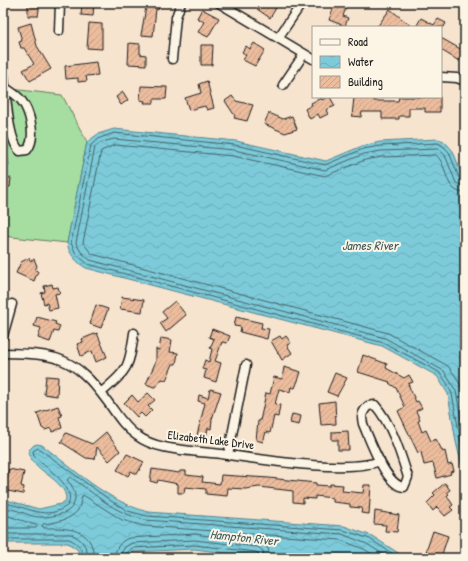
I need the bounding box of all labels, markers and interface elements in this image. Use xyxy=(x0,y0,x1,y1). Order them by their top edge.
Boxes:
legend xyxy=(312,26,442,98)
text: Road xyxy=(348,33,368,50)
text: Water xyxy=(348,53,374,70)
text: Building xyxy=(348,73,383,90)
water label: James River xyxy=(342,236,400,254)
street label: Elizabeth Lake Drive xyxy=(167,426,255,453)
water label: Hampton River xyxy=(209,524,281,551)

